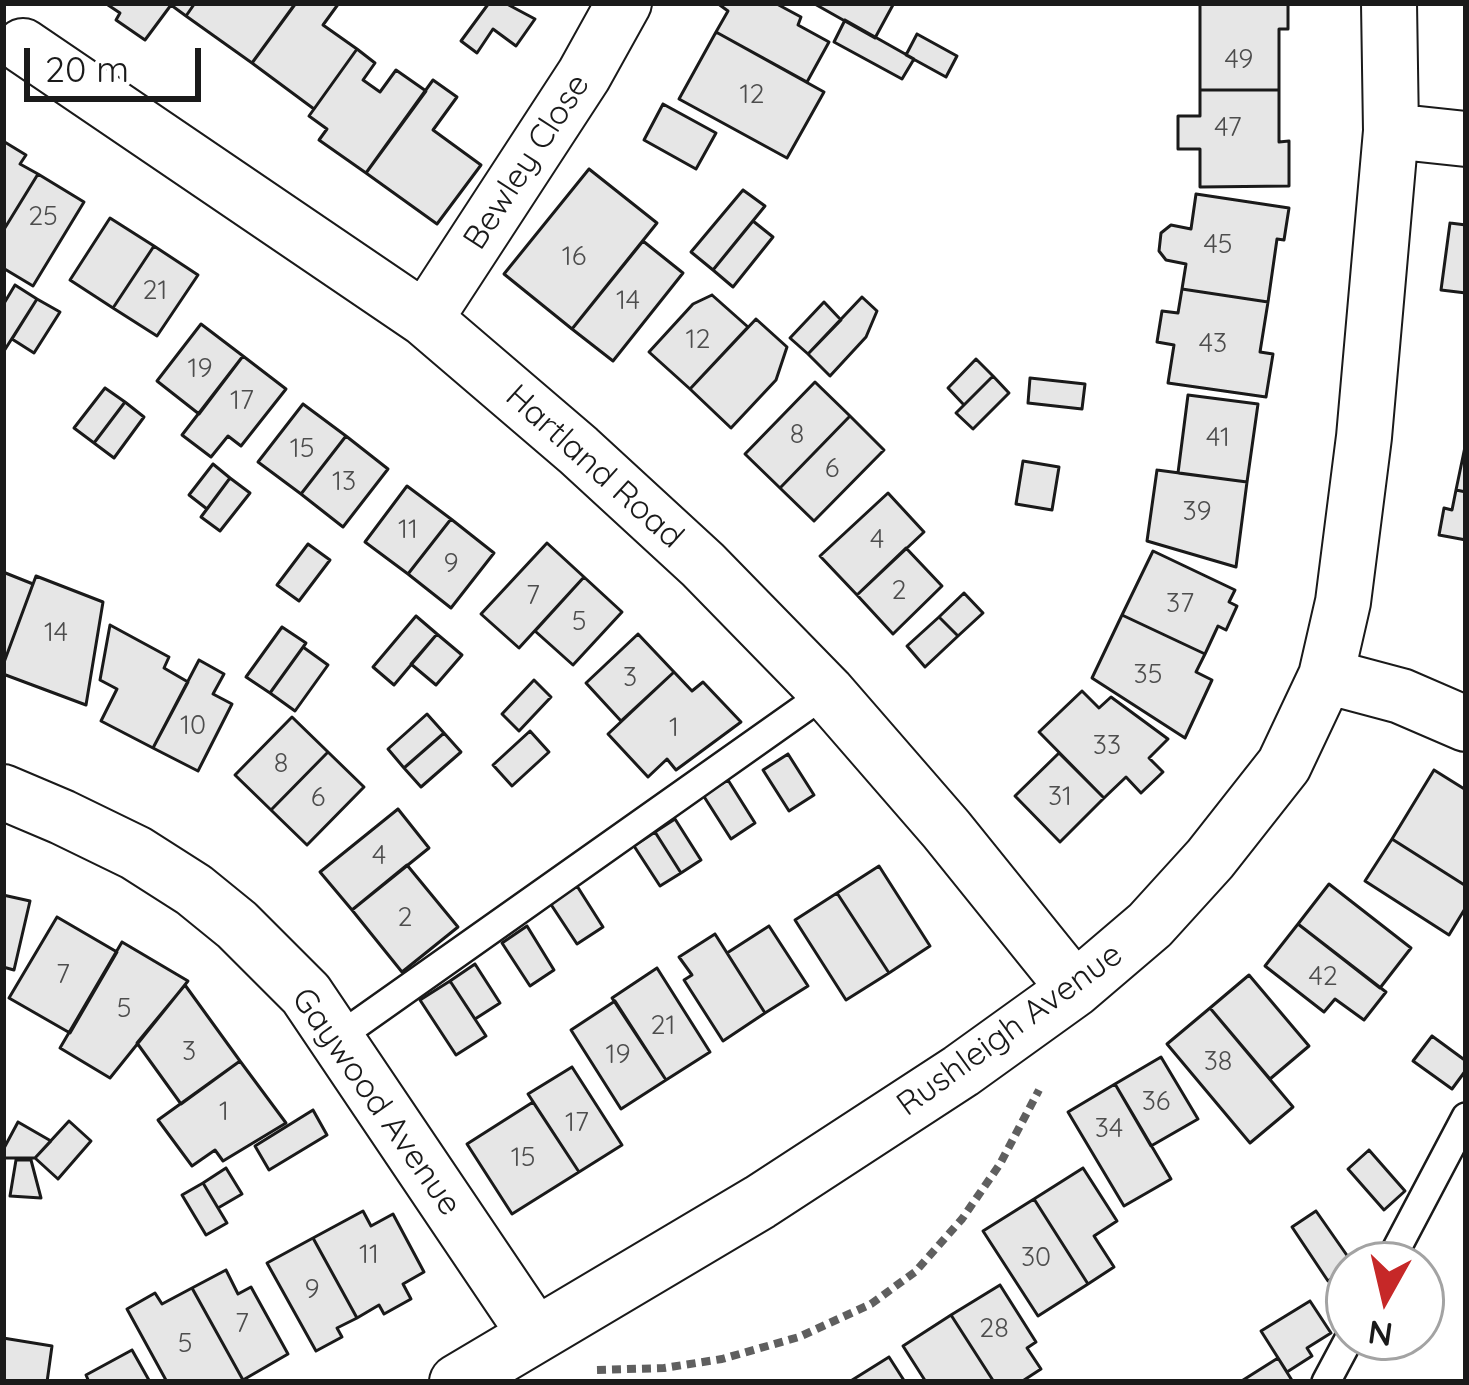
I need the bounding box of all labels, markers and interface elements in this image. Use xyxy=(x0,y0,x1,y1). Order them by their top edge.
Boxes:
scale bar xyxy=(30,24,207,98)
house number: 49 xyxy=(1225,44,1253,76)
text: 20 m xyxy=(45,46,129,91)
street label: Bewley Close xyxy=(456,67,598,257)
house number: 12 xyxy=(740,79,764,111)
house number: 47 xyxy=(1214,112,1242,144)
house number: 25 xyxy=(28,201,58,233)
house number: 45 xyxy=(1203,229,1233,261)
house number: 16 xyxy=(562,241,586,273)
house number: 21 xyxy=(143,275,167,307)
house number: 14 xyxy=(616,285,640,317)
house number: 12 xyxy=(686,324,710,356)
house number: 43 xyxy=(1199,328,1227,360)
house number: 19 xyxy=(187,353,213,385)
street label: Hartland Road xyxy=(497,377,691,557)
house number: 17 xyxy=(230,385,254,417)
house number: 8 xyxy=(790,419,804,451)
house number: 41 xyxy=(1206,422,1230,454)
house number: 15 xyxy=(290,433,314,465)
house number: 6 xyxy=(825,453,839,485)
house number: 13 xyxy=(332,466,356,498)
house number: 39 xyxy=(1182,496,1212,528)
house number: 11 xyxy=(398,514,418,546)
house number: 4 xyxy=(870,524,884,556)
house number: 9 xyxy=(443,548,459,580)
house number: 2 xyxy=(892,575,906,607)
house number: 7 xyxy=(526,580,540,612)
house number: 37 xyxy=(1166,588,1194,620)
house number: 5 xyxy=(572,606,586,638)
house number: 14 xyxy=(44,617,68,649)
house number: 35 xyxy=(1134,659,1162,691)
house number: 3 xyxy=(623,662,637,694)
house number: 10 xyxy=(180,710,206,742)
house number: 1 xyxy=(669,712,679,744)
house number: 33 xyxy=(1093,730,1121,762)
house number: 8 xyxy=(274,748,288,780)
house number: 31 xyxy=(1048,781,1072,813)
house number: 6 xyxy=(311,782,325,814)
house number: 4 xyxy=(372,840,386,872)
house number: 2 xyxy=(398,902,412,934)
street label: Rushleigh Avenue xyxy=(890,935,1130,1125)
house number: 7 xyxy=(56,959,70,991)
house number: 42 xyxy=(1308,961,1338,993)
street label: Gaywood Avenue xyxy=(283,981,469,1223)
house number: 5 xyxy=(117,993,131,1025)
house number: 21 xyxy=(651,1010,675,1042)
house number: 3 xyxy=(182,1036,196,1068)
house number: 19 xyxy=(605,1039,631,1071)
house number: 38 xyxy=(1204,1046,1232,1078)
house number: 36 xyxy=(1142,1086,1170,1118)
house number: 1 xyxy=(219,1096,229,1128)
house number: 17 xyxy=(565,1107,589,1139)
house number: 34 xyxy=(1095,1113,1123,1145)
house number: 15 xyxy=(511,1142,535,1174)
house number: 11 xyxy=(359,1239,379,1271)
north arrow xyxy=(1325,1241,1445,1361)
house number: 30 xyxy=(1021,1242,1051,1274)
house number: 9 xyxy=(304,1274,320,1306)
house number: 7 xyxy=(235,1308,249,1340)
text: N xyxy=(1365,1312,1395,1356)
house number: 28 xyxy=(979,1313,1009,1345)
house number: 5 xyxy=(178,1328,192,1360)

